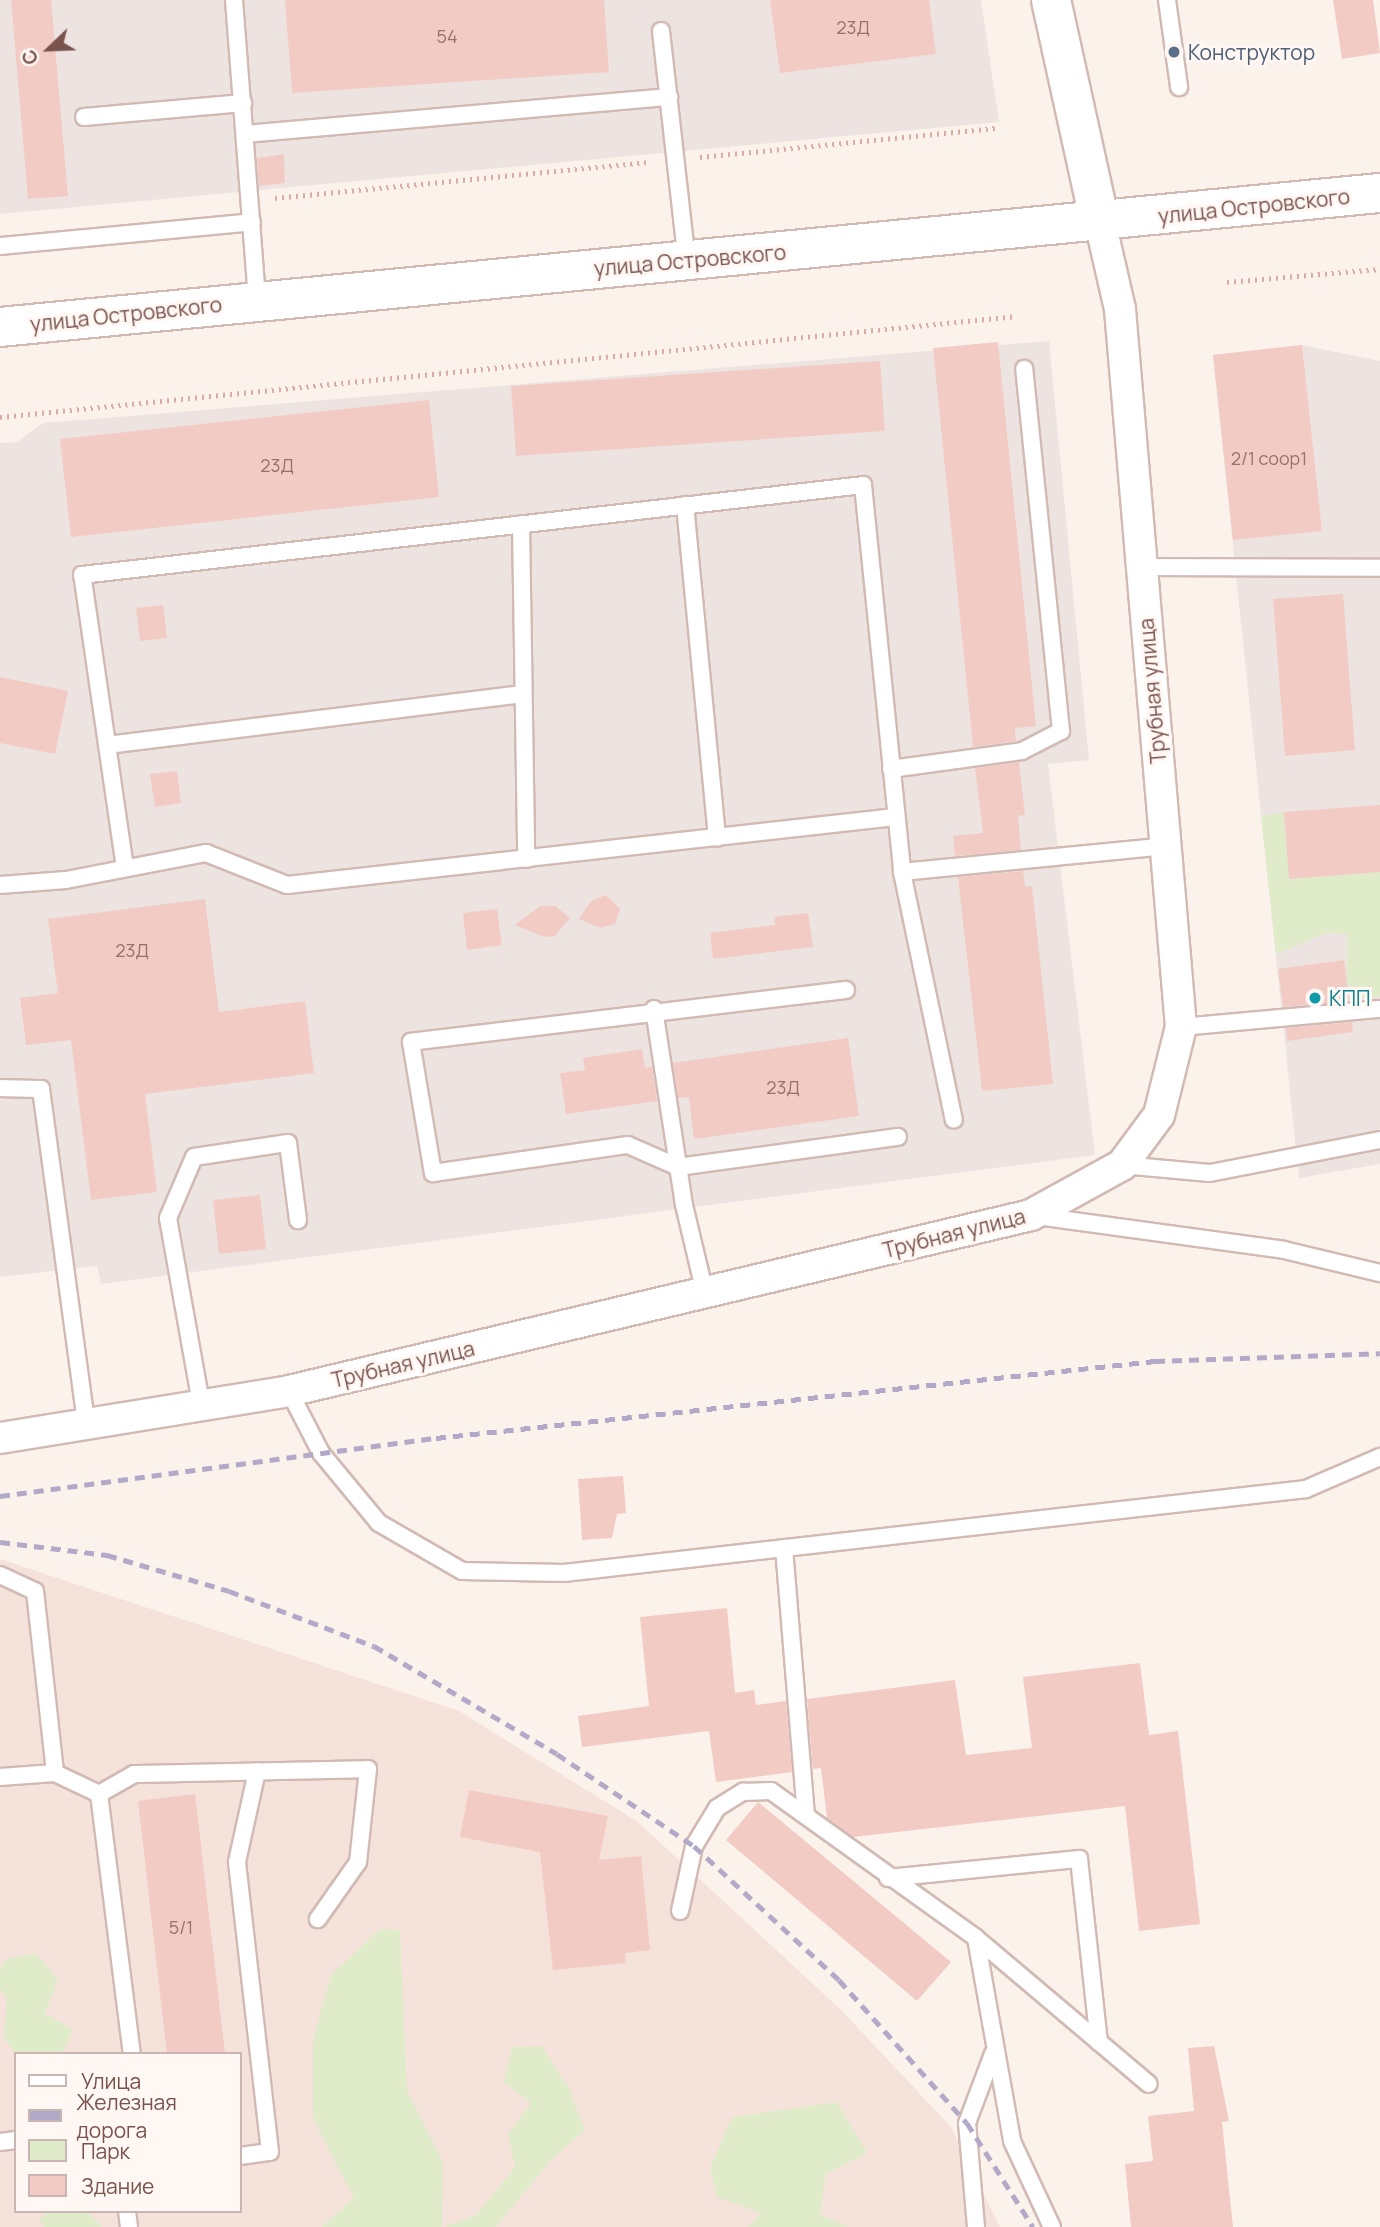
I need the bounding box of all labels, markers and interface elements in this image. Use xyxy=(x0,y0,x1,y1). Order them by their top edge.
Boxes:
north arrow xyxy=(14,14,84,84)
house number: 23Д xyxy=(836,16,870,38)
house number: 54 xyxy=(436,25,458,47)
place label: Конструктор xyxy=(1188,39,1315,65)
marker: Конструктор xyxy=(1166,44,1182,60)
text: С xyxy=(15,46,44,69)
street label: улица Островского xyxy=(1157,183,1351,229)
street label: улица Островского xyxy=(593,239,787,281)
street label: улица Островского xyxy=(29,291,223,337)
house number: 2/1 соор1 xyxy=(1231,447,1307,469)
house number: 23Д xyxy=(260,454,294,476)
street label: Трубная улица xyxy=(1133,617,1171,765)
house number: 23Д xyxy=(115,939,149,961)
place label: КПП xyxy=(1329,985,1371,1011)
marker: КПП xyxy=(1307,990,1323,1006)
house number: 23Д xyxy=(766,1076,800,1098)
street label: Трубная улица xyxy=(880,1203,1028,1263)
street label: Трубная улица xyxy=(329,1335,477,1393)
house number: 5/1 xyxy=(169,1916,193,1938)
legend xyxy=(14,2052,242,2213)
text: Улица xyxy=(81,2067,141,2095)
text: Железная дорога xyxy=(76,2088,177,2144)
text: Парк xyxy=(81,2137,130,2165)
text: Здание xyxy=(81,2172,154,2200)

